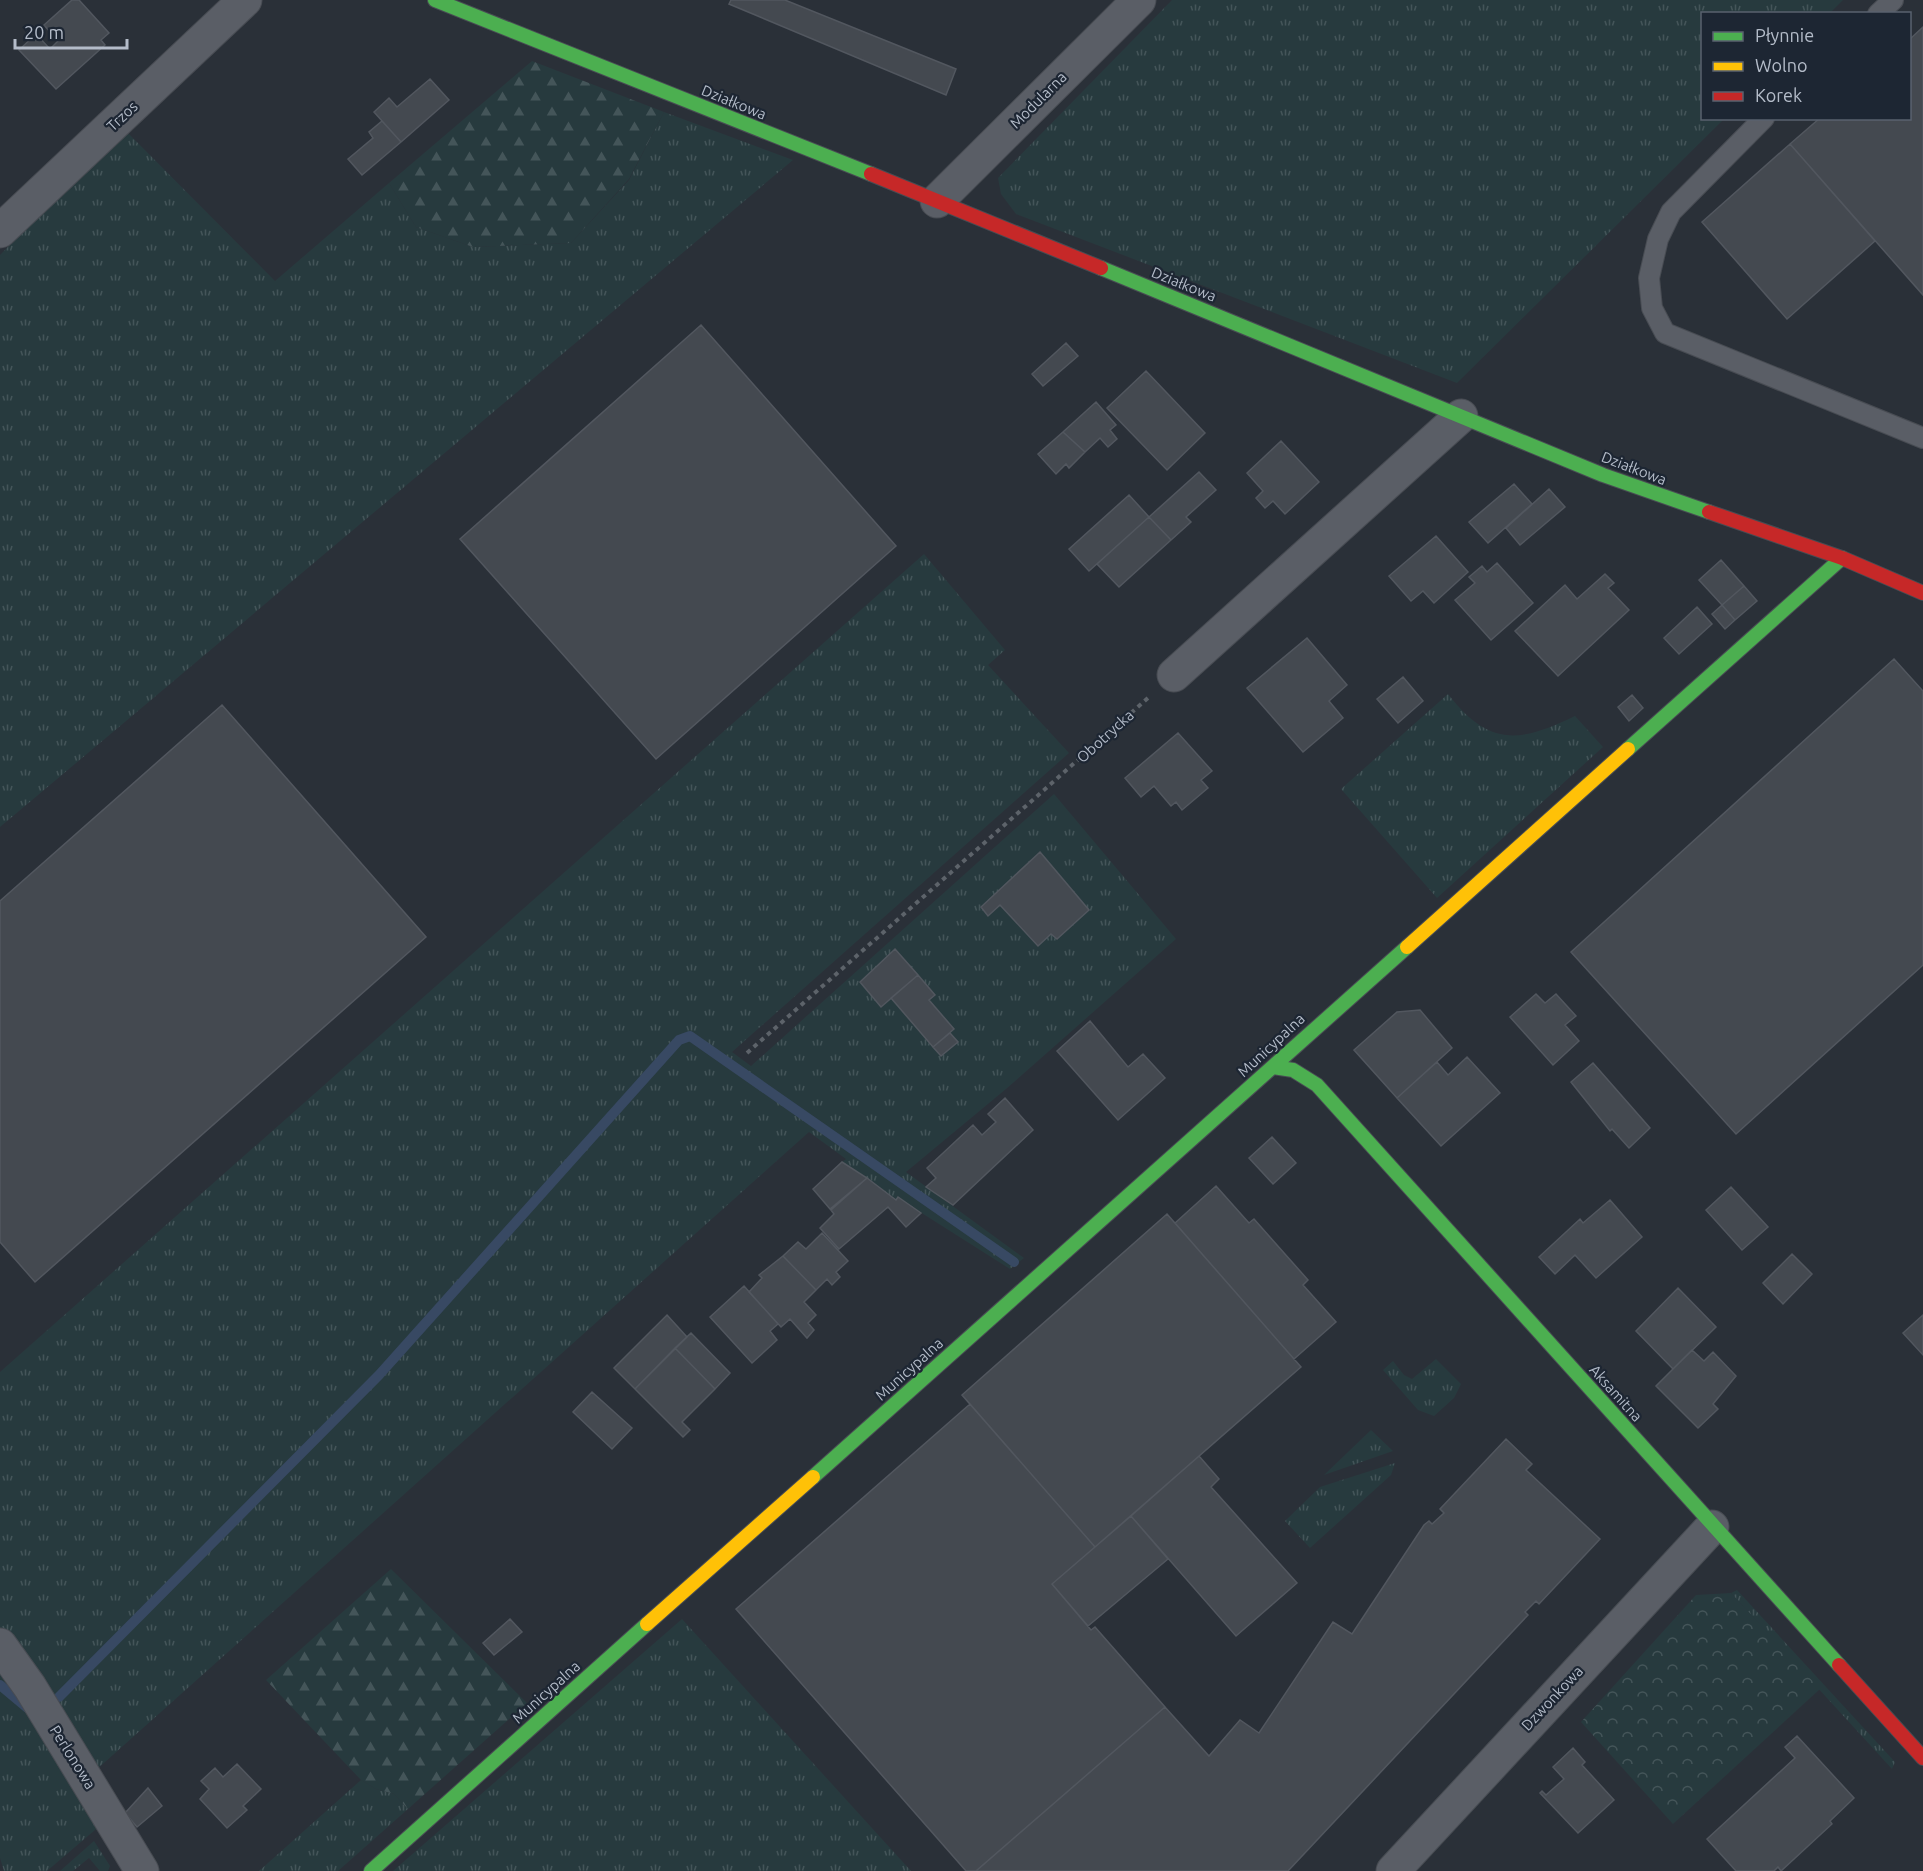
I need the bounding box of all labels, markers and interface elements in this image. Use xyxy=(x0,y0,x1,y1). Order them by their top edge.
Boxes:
scale bar xyxy=(15,12,128,50)
legend xyxy=(1701,12,1911,120)
text: 20 m xyxy=(24,22,64,42)
text: Płynnie xyxy=(1755,25,1814,45)
text: Wolno xyxy=(1755,55,1807,75)
street label: Modularna xyxy=(1006,68,1070,132)
street label: Działkowa xyxy=(699,81,769,123)
text: Korek xyxy=(1755,85,1802,105)
street label: Trzos xyxy=(103,98,141,134)
street label: Działkowa xyxy=(1149,263,1219,305)
street label: Działkowa xyxy=(1599,448,1669,488)
street label: Obotrycka xyxy=(1073,706,1137,766)
street label: Municypalna xyxy=(1234,1010,1308,1080)
street label: Municypalna xyxy=(872,1334,946,1404)
street label: Aksamitna xyxy=(1586,1361,1646,1425)
street label: Municypalna xyxy=(509,1657,583,1727)
street label: Dzwonkowa xyxy=(1518,1662,1586,1734)
street label: Perlonowa xyxy=(47,1722,99,1792)

